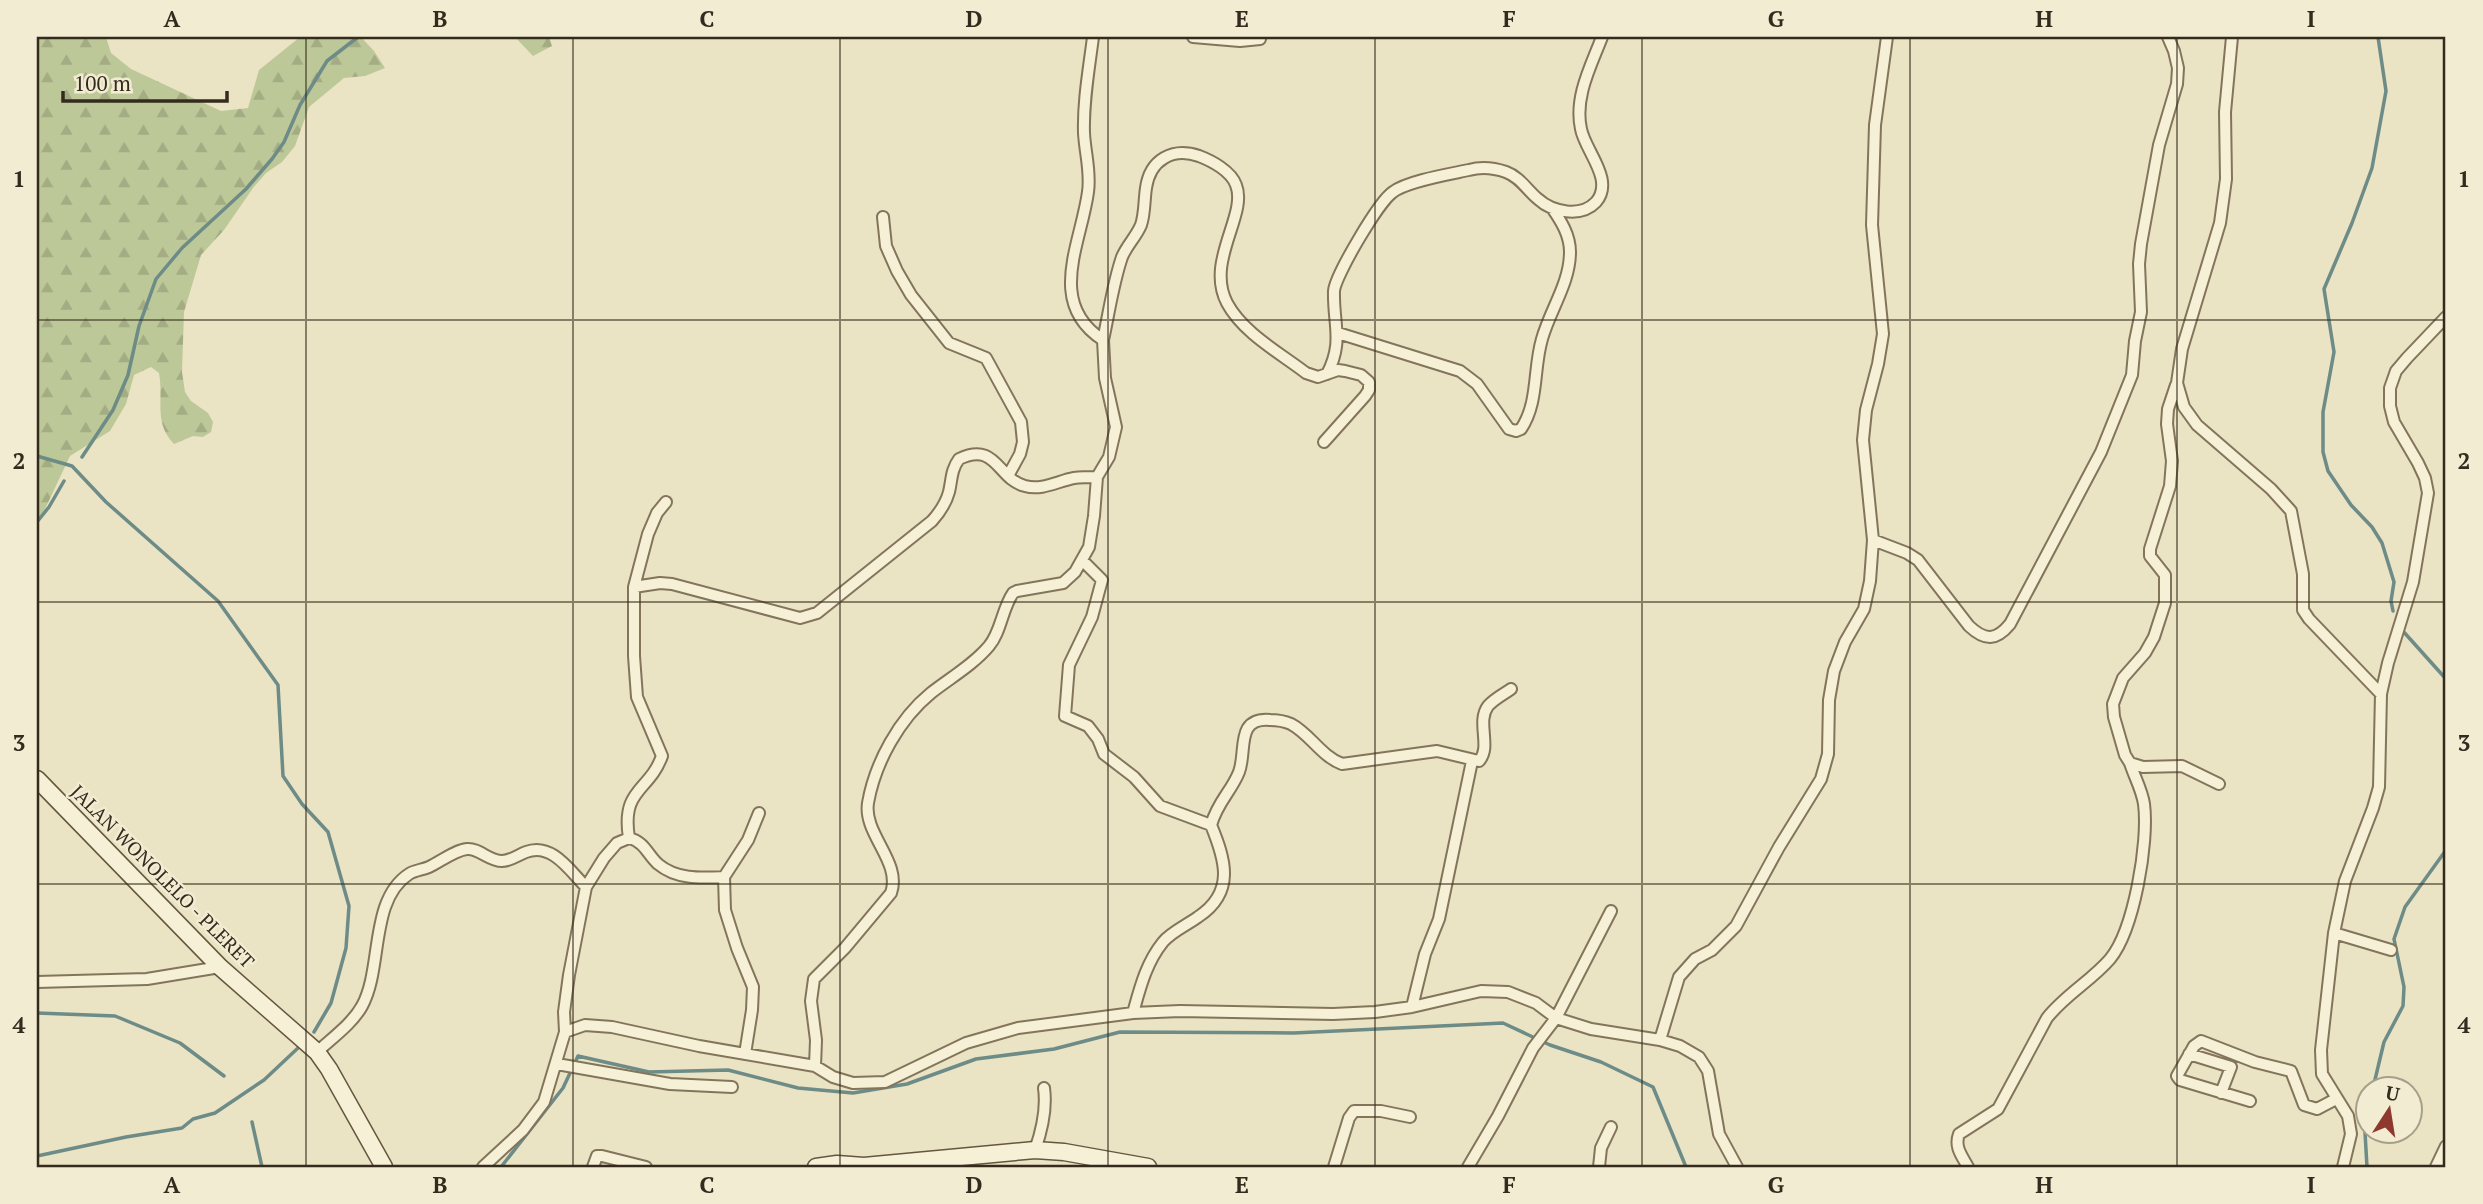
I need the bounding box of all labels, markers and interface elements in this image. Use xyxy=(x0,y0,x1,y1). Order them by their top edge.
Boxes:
text: A xyxy=(164,3,181,34)
text: B xyxy=(433,3,448,34)
text: C xyxy=(700,3,715,34)
text: D xyxy=(966,3,983,34)
text: E xyxy=(1235,3,1249,34)
text: F xyxy=(1502,3,1516,34)
text: G xyxy=(1768,3,1785,34)
text: H xyxy=(2035,3,2053,34)
text: I xyxy=(2307,3,2315,34)
scale bar xyxy=(63,60,228,104)
text: 100 m xyxy=(74,69,131,97)
text: 1 xyxy=(13,163,26,194)
text: 1 xyxy=(2458,163,2471,194)
text: 2 xyxy=(13,445,26,476)
text: 2 xyxy=(2458,445,2471,476)
text: 3 xyxy=(13,727,26,758)
text: 3 xyxy=(2458,727,2471,758)
street label: JALAN WONOLELO - PLERET xyxy=(66,779,260,973)
text: 4 xyxy=(13,1009,26,1040)
text: 4 xyxy=(2458,1009,2471,1040)
north arrow xyxy=(2354,1074,2424,1144)
text: U xyxy=(2383,1079,2402,1107)
text: A xyxy=(164,1169,181,1200)
text: B xyxy=(433,1169,448,1200)
text: C xyxy=(700,1169,715,1200)
text: D xyxy=(966,1169,983,1200)
text: E xyxy=(1235,1169,1249,1200)
text: F xyxy=(1502,1169,1516,1200)
text: G xyxy=(1768,1169,1785,1200)
text: H xyxy=(2035,1169,2053,1200)
text: I xyxy=(2307,1169,2315,1200)

